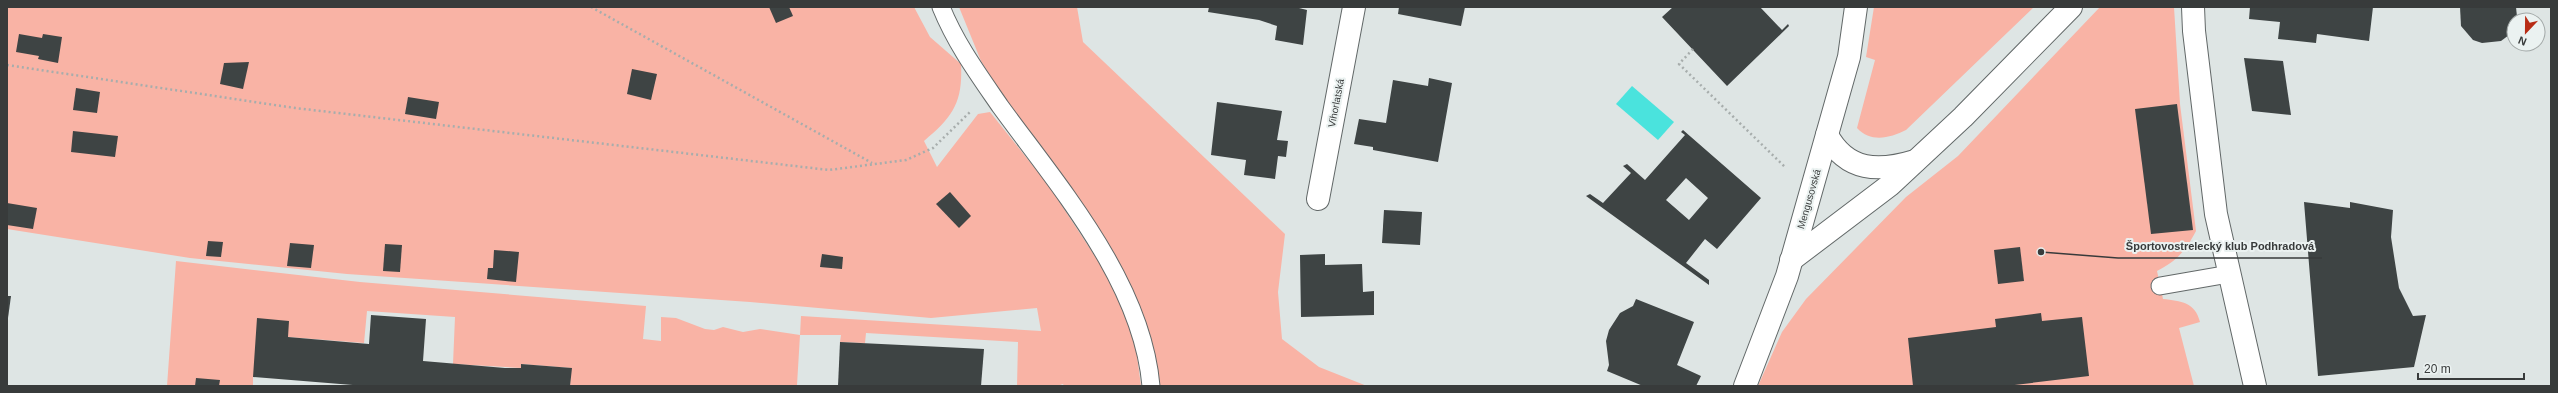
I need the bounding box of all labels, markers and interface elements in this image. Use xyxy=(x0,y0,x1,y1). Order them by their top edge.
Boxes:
north arrow xyxy=(2506,12,2546,52)
text: N xyxy=(2516,34,2528,48)
street label: Vihorlatská xyxy=(1326,77,1346,128)
street label: Mengusovská xyxy=(1795,167,1823,230)
callout: Športovostrelecký klub Podhradová xyxy=(2118,235,2322,258)
text: Športovostrelecký klub Podhradová xyxy=(2126,240,2315,252)
scale bar xyxy=(2418,355,2524,381)
text: 20 m xyxy=(2424,362,2451,376)

